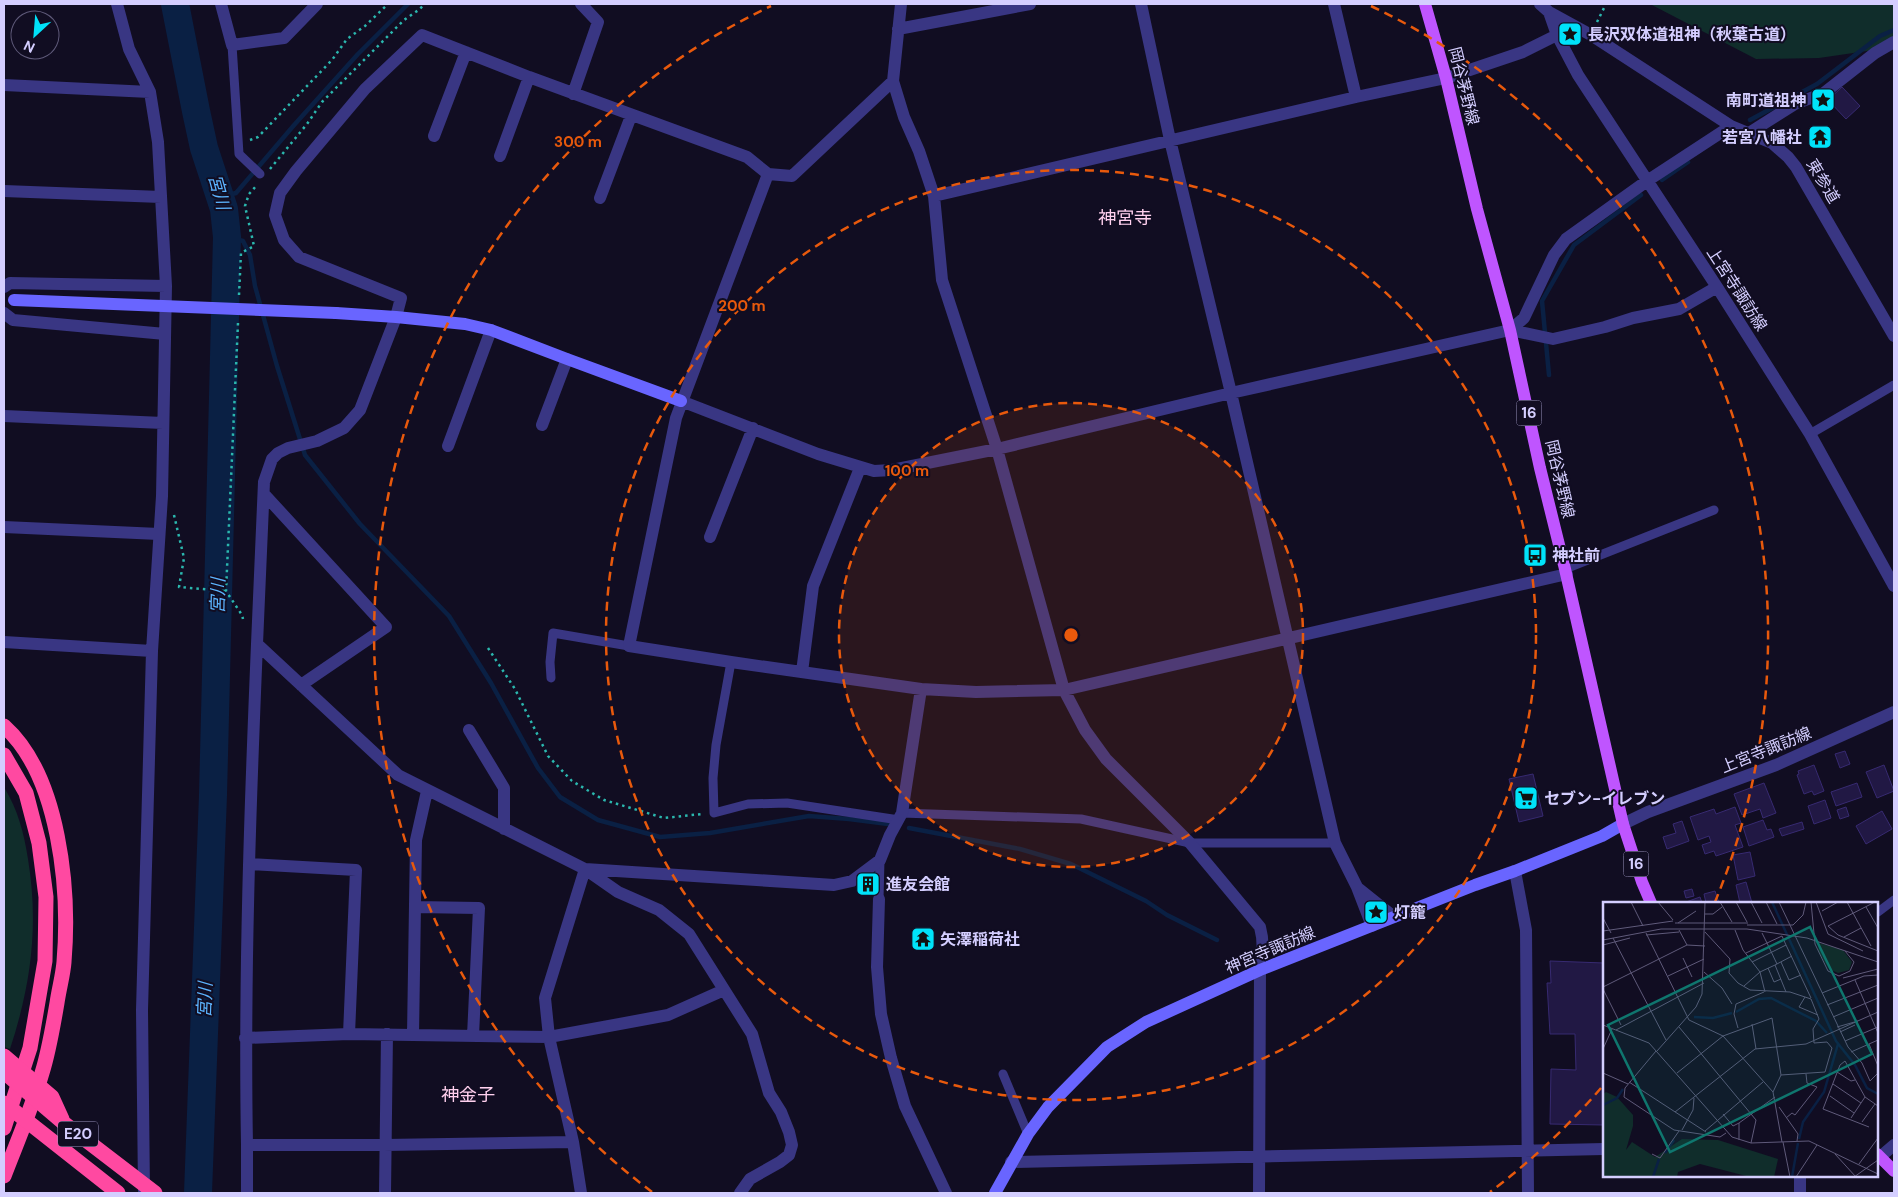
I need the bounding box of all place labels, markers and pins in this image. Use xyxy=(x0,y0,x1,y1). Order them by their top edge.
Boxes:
place icon: 長沢双体道祖神（秋葉古道） xyxy=(1557,21,1583,47)
place label: 長沢双体道祖神（秋葉古道） xyxy=(1588,24,1796,45)
place icon: 南町道祖神 xyxy=(1810,87,1836,113)
place label: 南町道祖神 xyxy=(1726,90,1806,111)
temple icon: 若宮八幡社 xyxy=(1807,124,1833,150)
place label: 若宮八幡社 xyxy=(1722,127,1802,148)
bus stop icon: 神社前 xyxy=(1522,542,1548,568)
place label: 神社前 xyxy=(1552,545,1600,566)
centre of rings xyxy=(1062,626,1080,644)
supermarket icon: セブン-イレブン xyxy=(1513,785,1539,811)
place label: セブン-イレブン xyxy=(1544,788,1665,809)
building icon: 進友会館 xyxy=(855,871,881,897)
place label: 進友会館 xyxy=(886,874,950,895)
place icon: 灯籠 xyxy=(1363,899,1389,925)
place label: 灯籠 xyxy=(1394,902,1426,923)
temple icon: 矢澤稲荷社 xyxy=(910,926,936,952)
place label: 矢澤稲荷社 xyxy=(940,929,1020,950)

